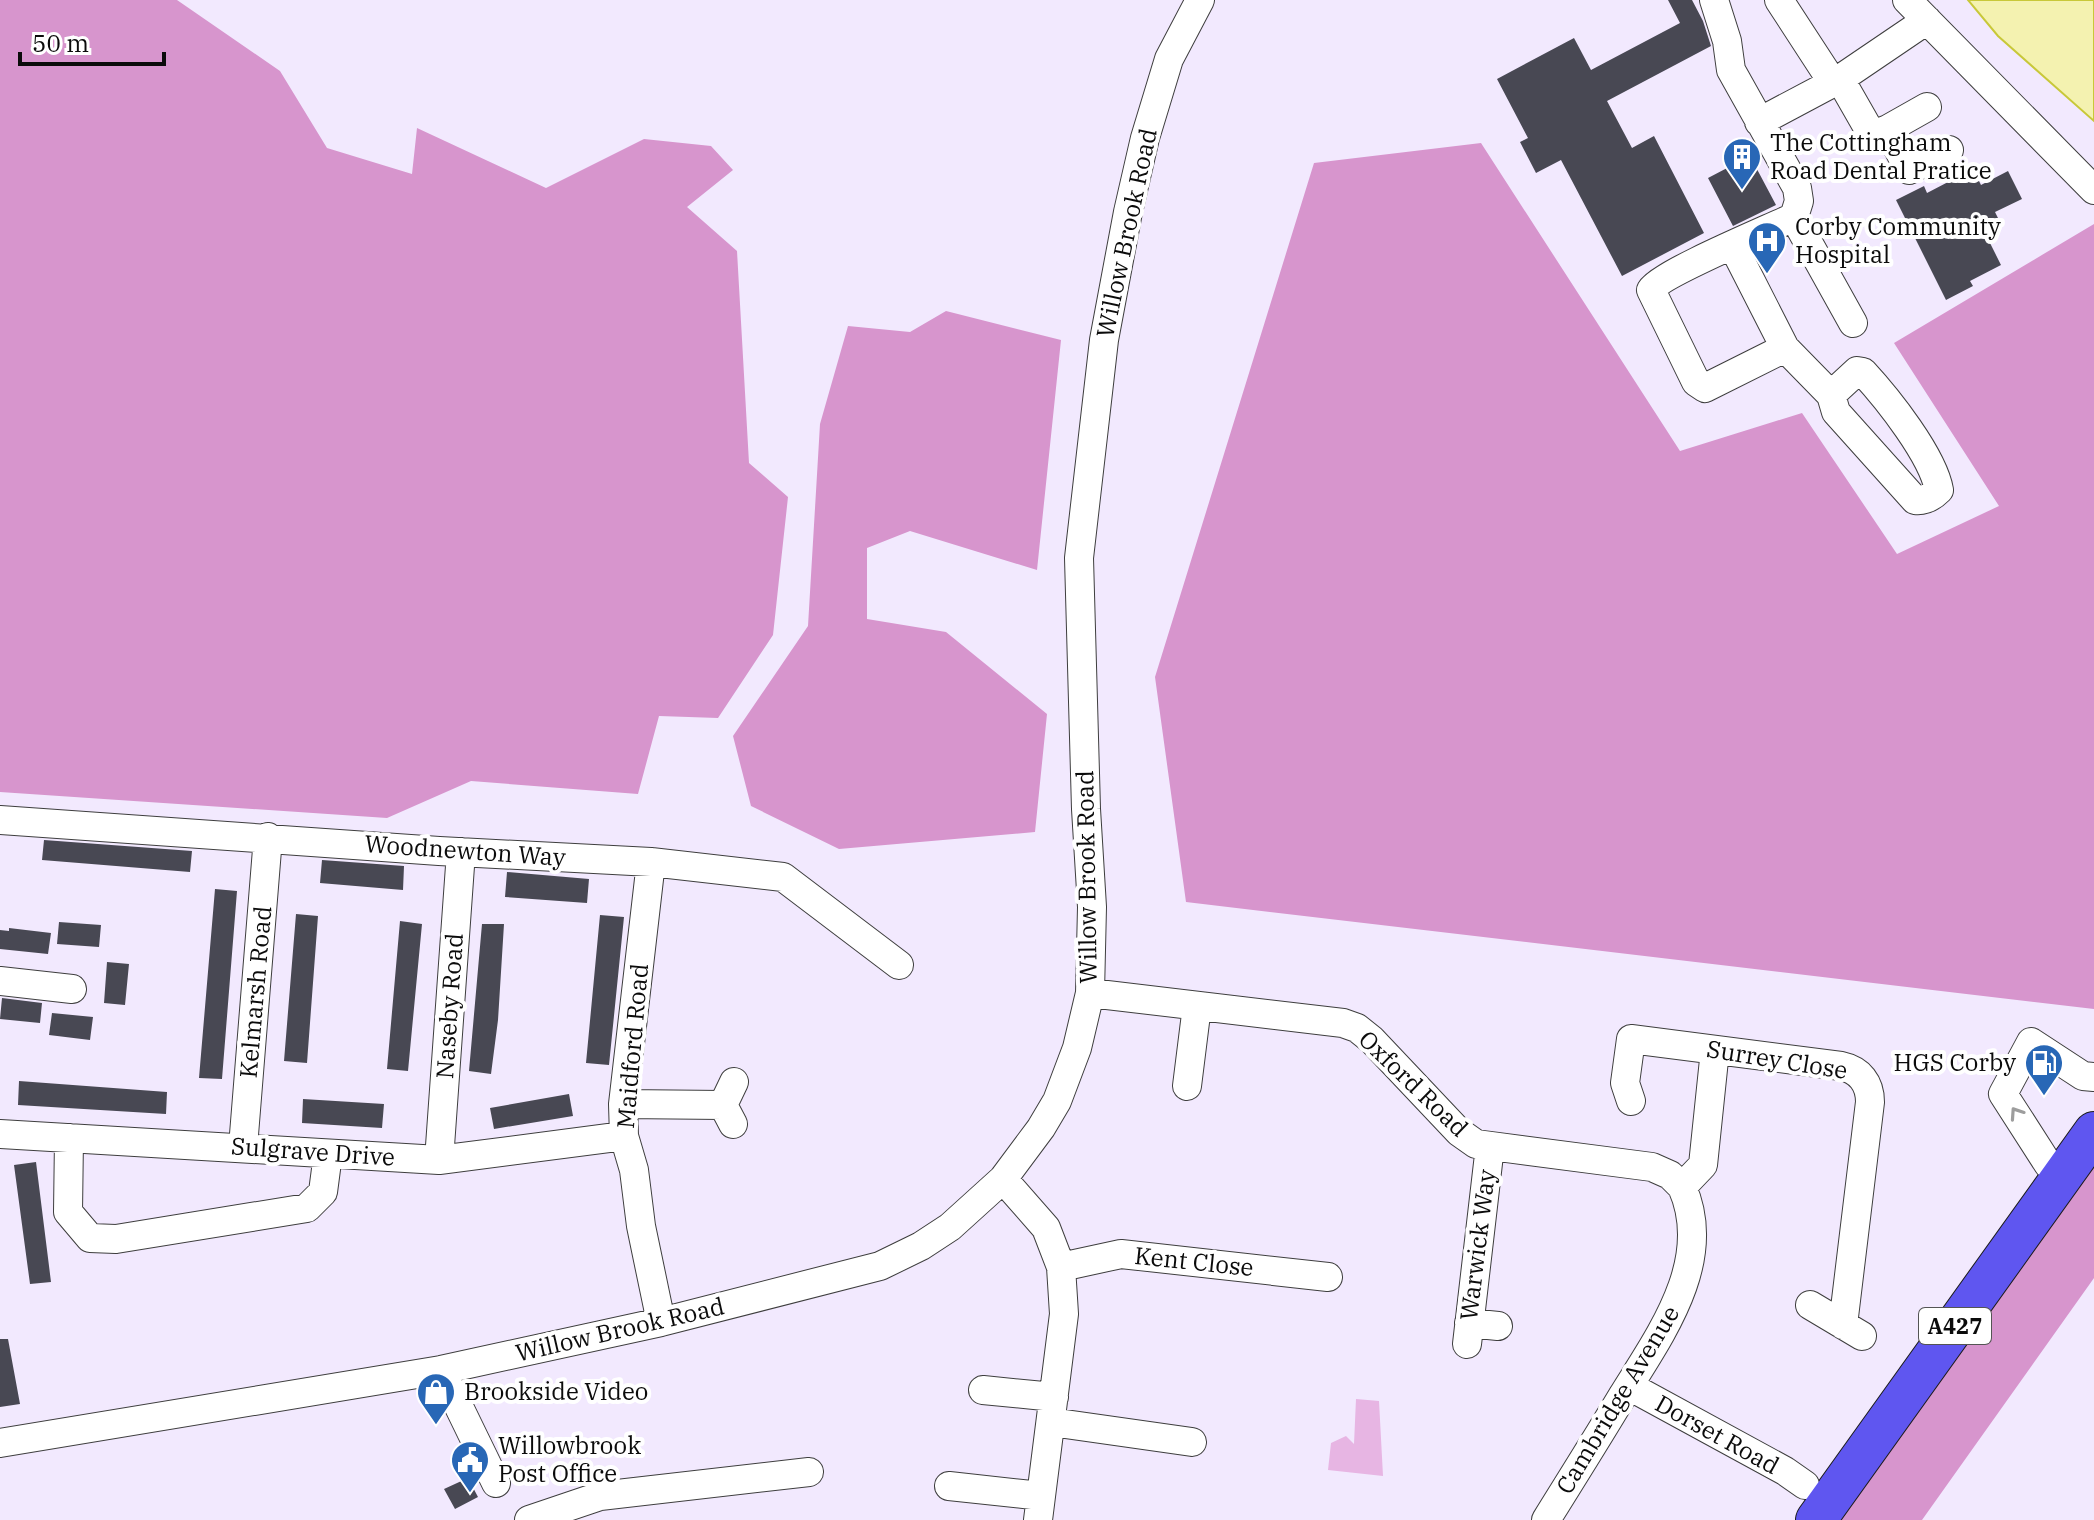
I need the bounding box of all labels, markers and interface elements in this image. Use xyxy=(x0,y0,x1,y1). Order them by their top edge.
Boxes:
scale bar xyxy=(20,16,164,66)
text: 50 m xyxy=(32,27,89,59)
street label: Willow Brook Road xyxy=(1088,125,1164,340)
place label: The Cottingham Road Dental Pratice xyxy=(1770,126,1992,186)
building icon: The Cottingham Road Dental Pratice xyxy=(1721,136,1763,191)
place label: Corby Community Hospital xyxy=(1795,210,2001,270)
hospital icon: Corby Community Hospital xyxy=(1746,220,1788,275)
street label: Willow Brook Road xyxy=(1068,770,1104,984)
street label: Woodnewton Way xyxy=(363,827,567,873)
street label: Kelmarsh Road xyxy=(232,905,278,1079)
street label: Naseby Road xyxy=(428,932,470,1080)
street label: Maidford Road xyxy=(609,962,655,1130)
street label: Oxford Road xyxy=(1352,1023,1475,1144)
street label: Surrey Close xyxy=(1704,1032,1850,1086)
fuel station icon: HGS Corby xyxy=(2023,1042,2065,1097)
place label: HGS Corby xyxy=(1894,1046,2016,1078)
one-way arrow xyxy=(2011,1108,2026,1122)
street label: Sulgrave Drive xyxy=(230,1129,396,1173)
street label: Warwick Way xyxy=(1452,1167,1502,1322)
street label: Kent Close xyxy=(1133,1239,1255,1283)
street label: Willow Brook Road xyxy=(512,1289,727,1369)
street label: Cambridge Avenue xyxy=(1548,1299,1686,1500)
road number: A427 xyxy=(1919,1308,1991,1344)
shop icon: Brookside Video xyxy=(415,1371,457,1426)
place label: Brookside Video xyxy=(464,1375,648,1407)
street label: Dorset Road xyxy=(1650,1387,1785,1481)
place label: Willowbrook Post Office xyxy=(498,1429,641,1489)
public building icon: Willowbrook Post Office xyxy=(449,1439,491,1494)

